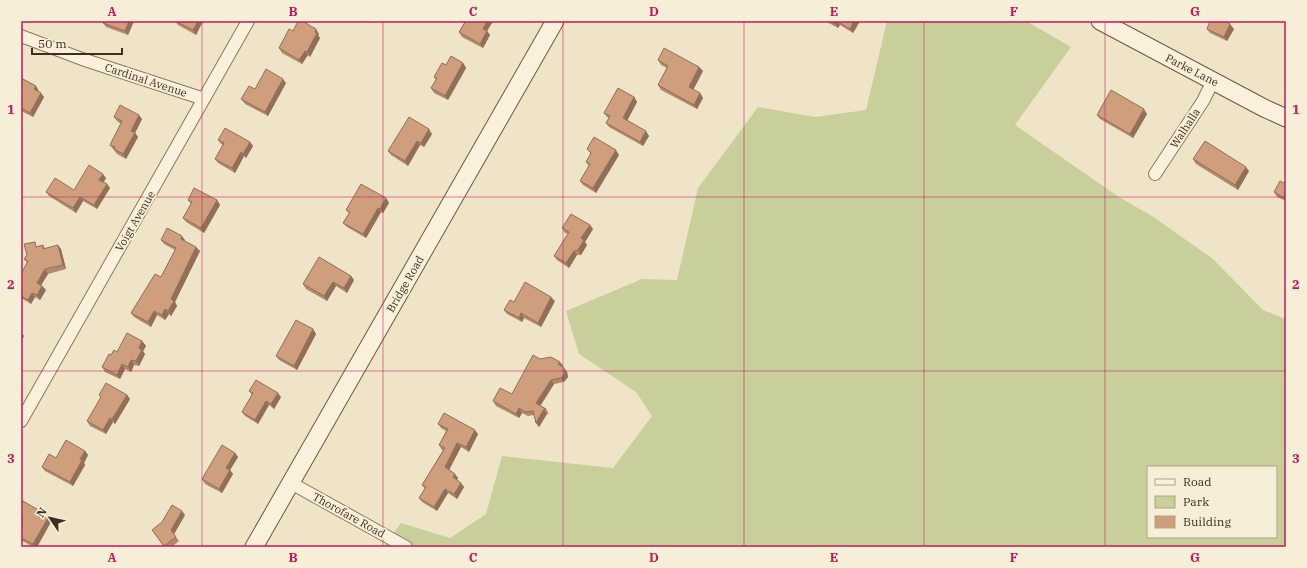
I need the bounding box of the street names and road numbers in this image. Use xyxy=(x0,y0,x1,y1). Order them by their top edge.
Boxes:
street label: Parke Lane xyxy=(1163,51,1221,89)
street label: Cardinal Avenue xyxy=(103,60,189,100)
street label: Walhalla xyxy=(1167,105,1203,151)
street label: Voigt Avenue xyxy=(112,188,158,254)
street label: Bridge Road xyxy=(383,253,427,315)
street label: Thorofare Road xyxy=(310,489,388,541)

